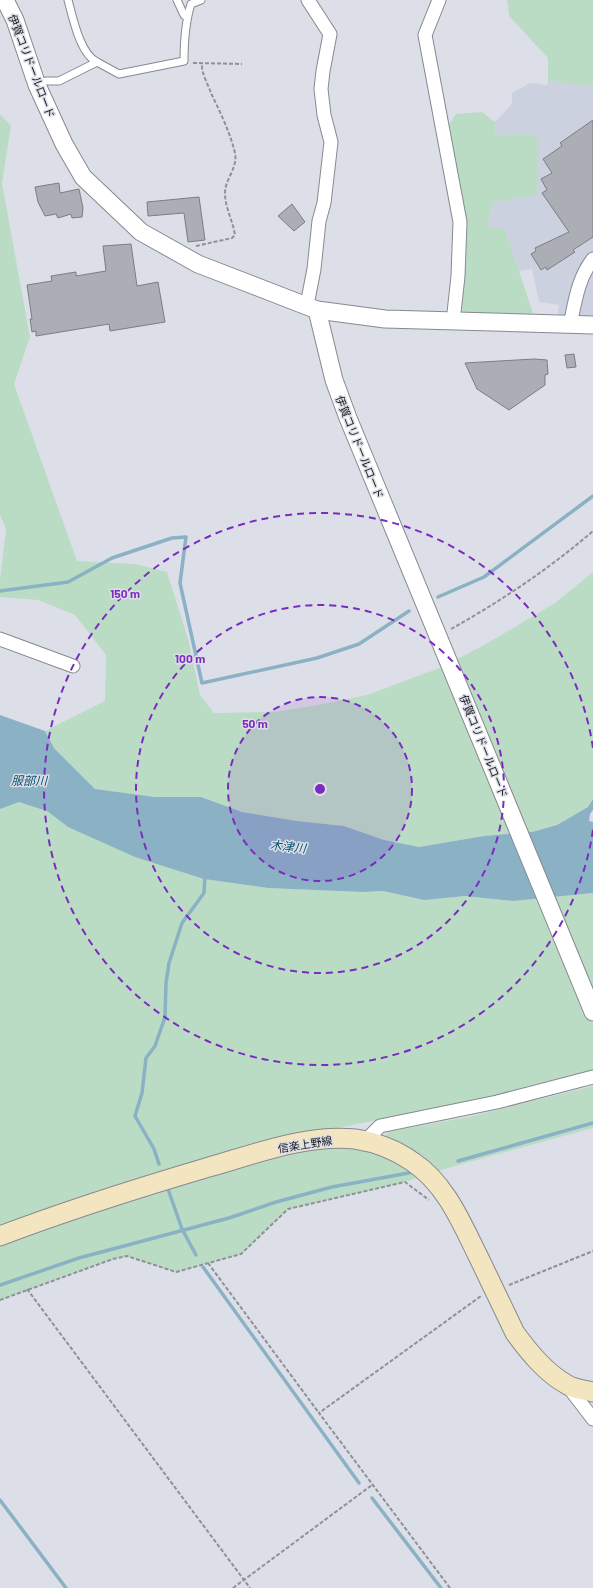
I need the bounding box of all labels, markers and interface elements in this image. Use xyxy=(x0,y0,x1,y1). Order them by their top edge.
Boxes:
street label: 伊賀コリドールロード xyxy=(6,12,58,120)
street label: 伊賀コリドールロード xyxy=(333,394,387,500)
text: 150 m xyxy=(110,586,140,600)
text: 100 m xyxy=(175,651,205,665)
street label: 伊賀コリドールロード xyxy=(457,693,511,799)
text: 50 m xyxy=(242,716,268,730)
water label: 服部川 xyxy=(11,773,49,787)
centre of rings xyxy=(313,782,327,796)
water label: 木津川 xyxy=(269,837,309,855)
street label: 信楽上野線 xyxy=(277,1133,333,1155)

